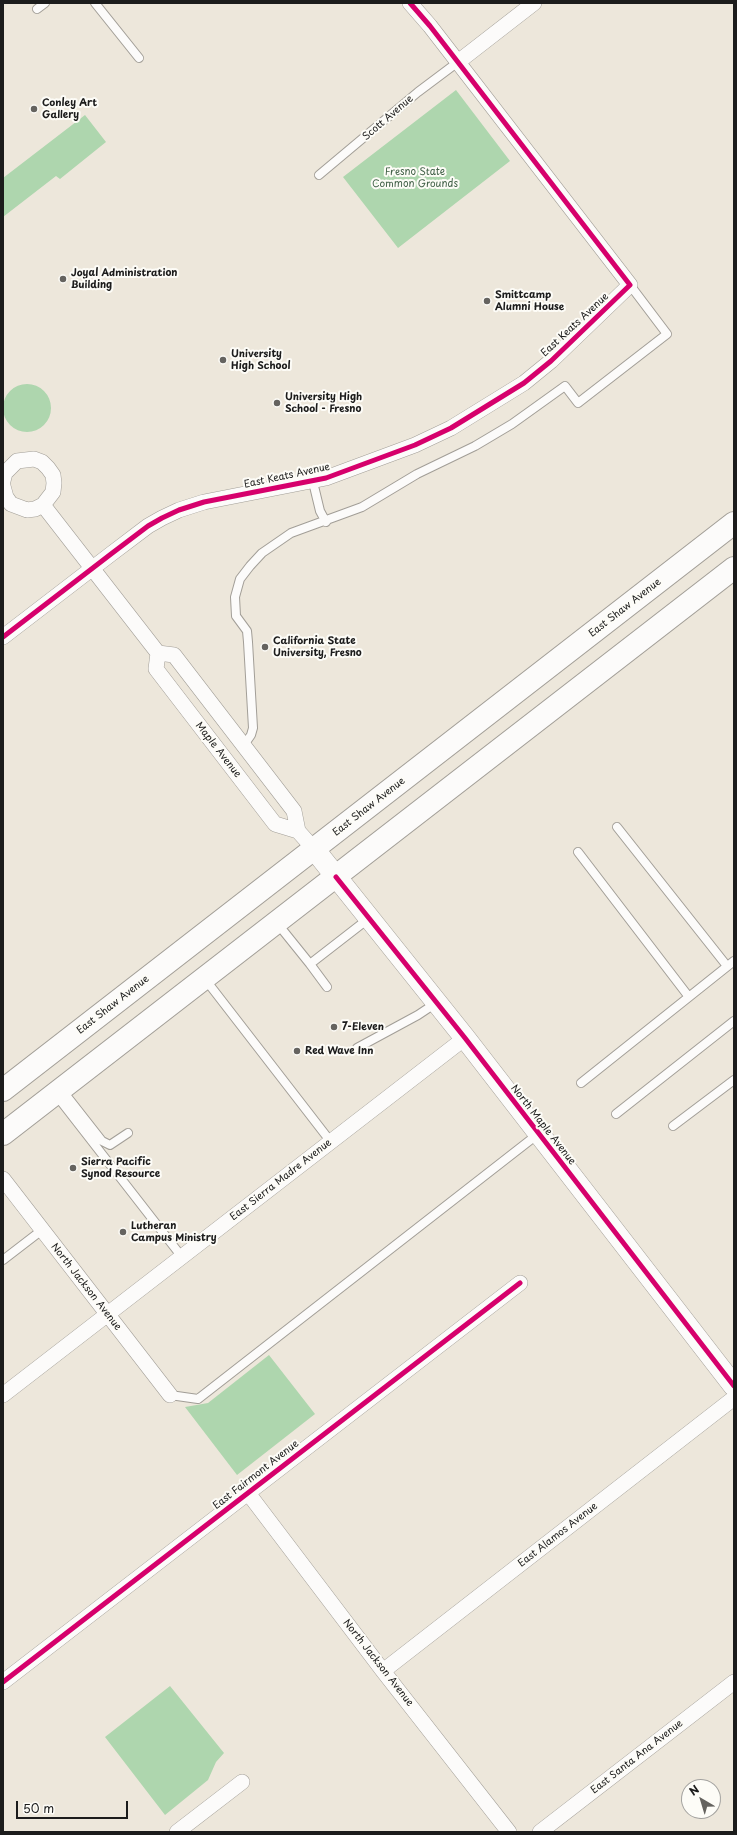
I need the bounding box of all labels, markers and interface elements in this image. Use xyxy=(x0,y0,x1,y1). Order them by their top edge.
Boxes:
street label: Scott Avenue xyxy=(360,93,416,143)
place label: Conley Art Gallery xyxy=(42,97,97,120)
marker: Conley Art Gallery xyxy=(29,104,39,114)
park label: Fresno State Common Grounds xyxy=(372,166,458,190)
place label: Joyal Administration Building xyxy=(71,267,178,290)
marker: Joyal Administration Building xyxy=(58,274,68,284)
place label: Smittcamp Alumni House xyxy=(495,289,564,312)
street label: East Keats Avenue xyxy=(539,291,611,359)
marker: Smittcamp Alumni House xyxy=(482,296,492,306)
place label: University High School xyxy=(231,348,290,372)
marker: University High School xyxy=(218,355,228,365)
place label: University High School - Fresno xyxy=(285,391,362,414)
marker: University High School - Fresno xyxy=(272,398,282,408)
street label: East Keats Avenue xyxy=(243,461,331,491)
street label: East Shaw Avenue xyxy=(586,576,664,640)
place label: California State University, Fresno xyxy=(273,635,362,658)
marker: California State University, Fresno xyxy=(260,642,270,652)
street label: Maple Avenue xyxy=(193,720,243,780)
street label: East Shaw Avenue xyxy=(330,775,408,839)
street label: East Shaw Avenue xyxy=(74,973,152,1037)
place label: 7-Eleven xyxy=(342,1021,384,1033)
marker: 7-Eleven xyxy=(329,1022,339,1032)
place label: Red Wave Inn xyxy=(305,1045,373,1057)
marker: Red Wave Inn xyxy=(292,1046,302,1056)
street label: North Maple Avenue xyxy=(508,1083,578,1167)
street label: East Sierra Madre Avenue xyxy=(228,1137,334,1223)
place label: Sierra Pacific Synod Resource xyxy=(81,1156,160,1180)
marker: Sierra Pacific Synod Resource xyxy=(68,1163,78,1173)
place label: Lutheran Campus Ministry xyxy=(131,1220,217,1244)
marker: Lutheran Campus Ministry xyxy=(118,1227,128,1237)
street label: North Jackson Avenue xyxy=(48,1241,124,1333)
street label: East Fairmont Avenue xyxy=(211,1438,301,1512)
street label: East Alamos Avenue xyxy=(516,1500,600,1570)
street label: North Jackson Avenue xyxy=(340,1617,416,1709)
street label: East Santa Ana Avenue xyxy=(589,1717,685,1797)
north arrow xyxy=(681,1779,721,1819)
text: N xyxy=(685,1781,703,1799)
scale bar xyxy=(18,1793,130,1819)
text: 50 m xyxy=(23,1799,54,1817)

